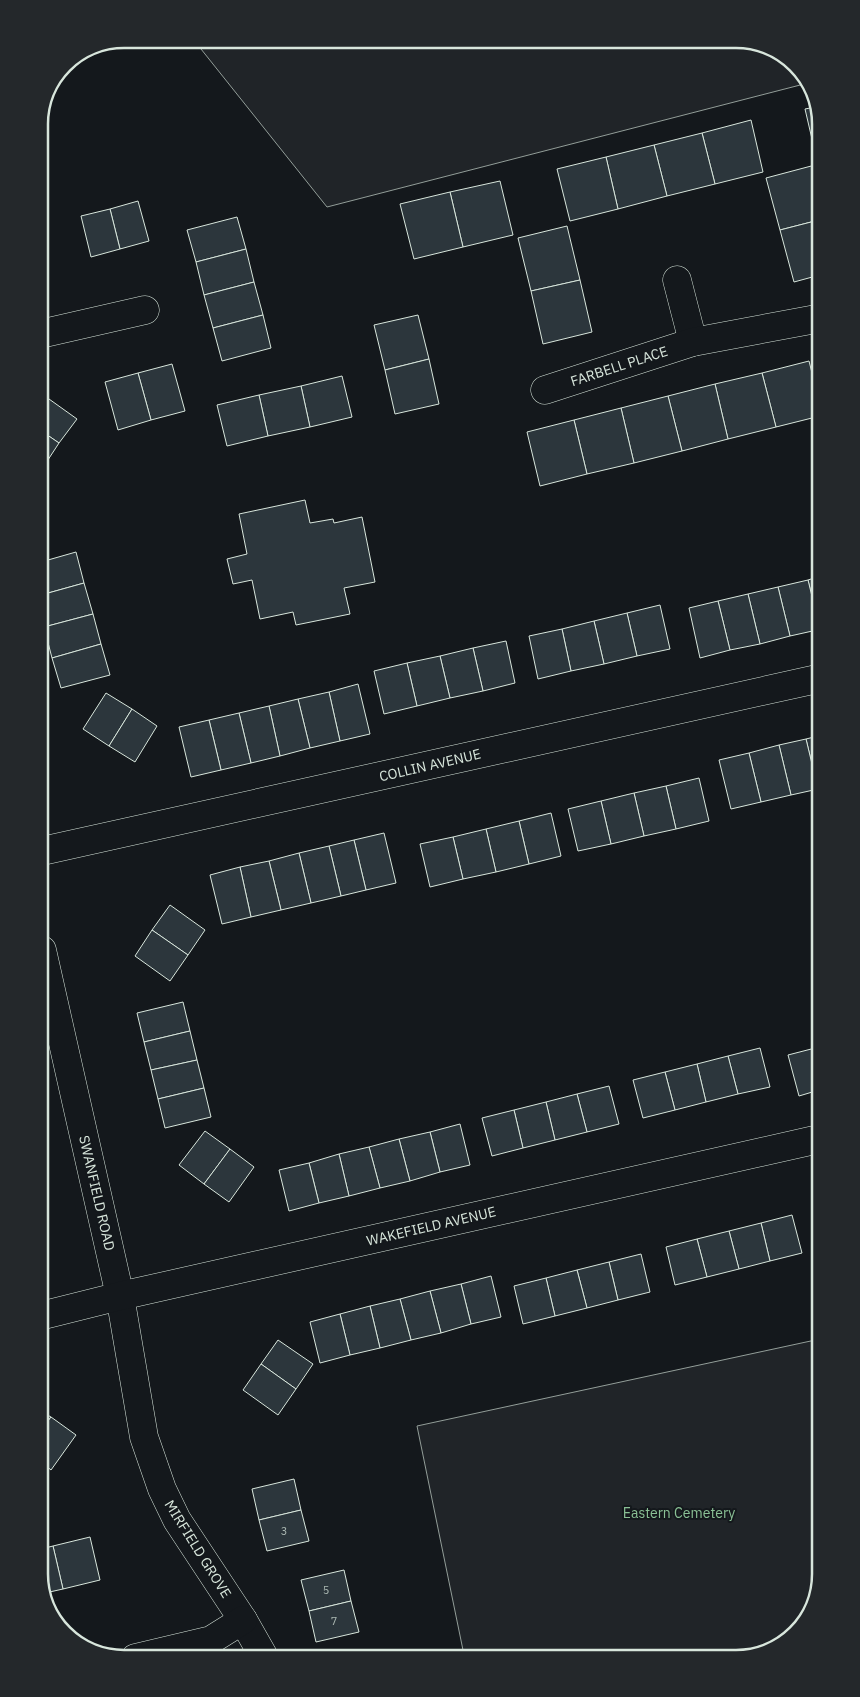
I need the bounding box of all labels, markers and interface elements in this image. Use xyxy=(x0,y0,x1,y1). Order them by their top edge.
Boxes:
street label: FARBELL PLACE xyxy=(568,342,670,390)
street label: COLLIN AVENUE xyxy=(377,745,483,785)
street label: SWANFIELD ROAD xyxy=(75,1134,119,1252)
street label: WAKEFIELD AVENUE xyxy=(364,1202,498,1250)
street label: MIRFIELD GROVE xyxy=(161,1497,235,1601)
park label: Eastern Cemetery xyxy=(623,1504,735,1522)
house number: 3 xyxy=(281,1524,287,1538)
house number: 5 xyxy=(323,1583,329,1597)
house number: 7 xyxy=(331,1614,337,1628)

